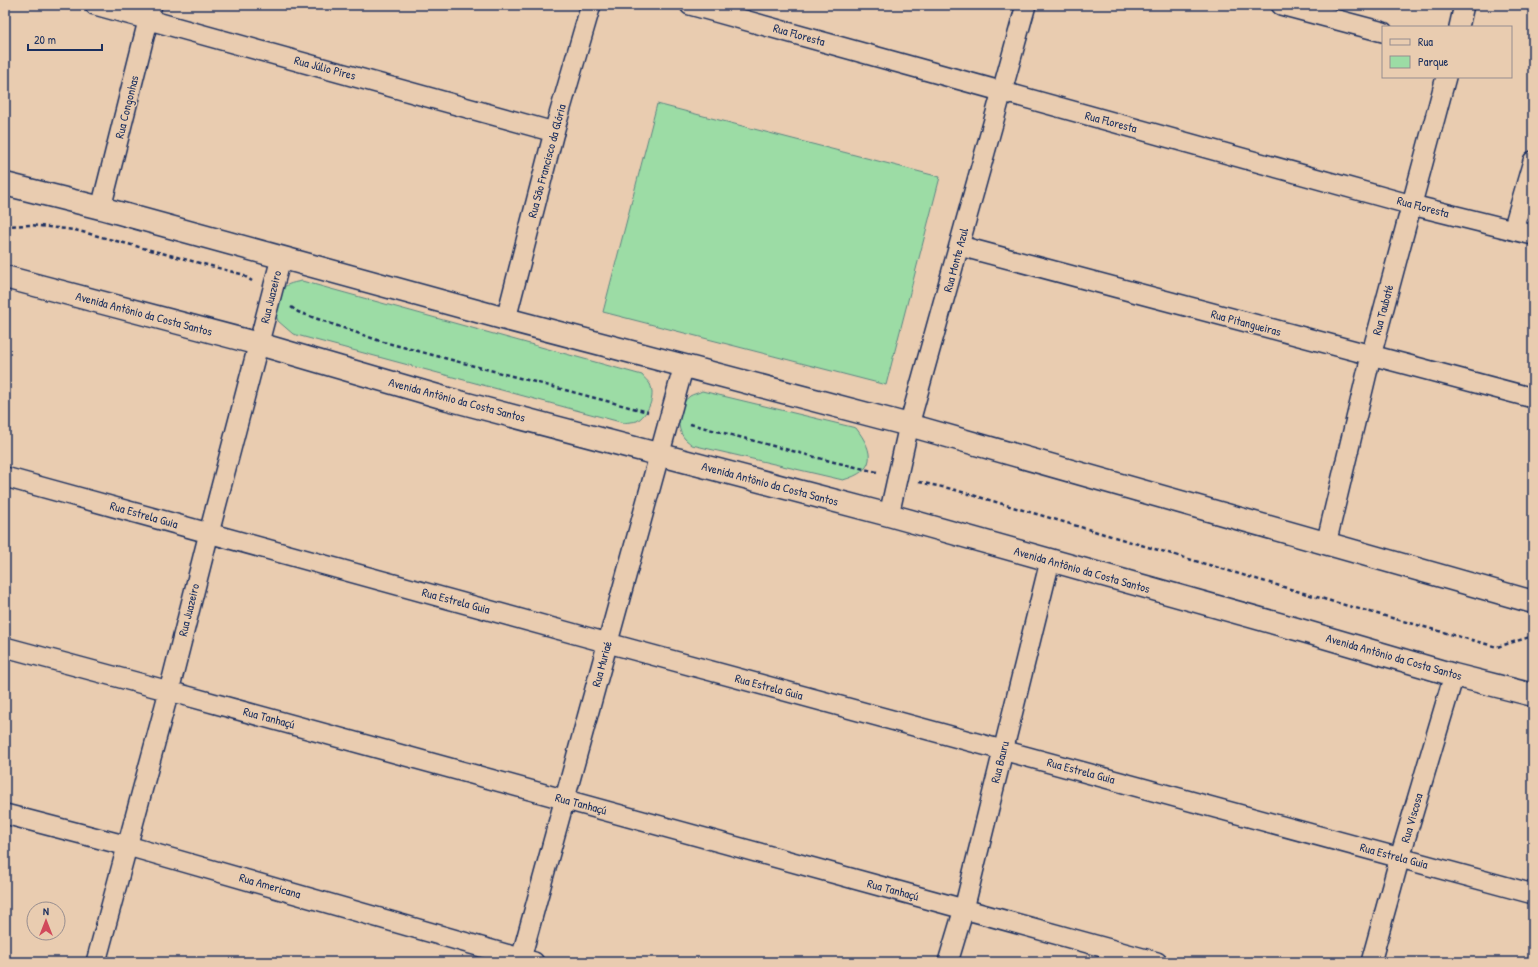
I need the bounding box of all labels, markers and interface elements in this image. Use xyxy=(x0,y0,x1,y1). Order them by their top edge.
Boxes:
street label: Rua Floresta xyxy=(771,19,827,50)
scale bar xyxy=(28,26,102,52)
legend xyxy=(1382,26,1512,78)
text: 20 m xyxy=(34,31,56,48)
text: Rua xyxy=(1418,33,1433,50)
street label: Rua Júlio Pires xyxy=(293,51,358,84)
text: Parque xyxy=(1418,53,1448,70)
street label: Rua Congonhas xyxy=(110,73,143,140)
street label: Rua São Francisco da Glória xyxy=(523,102,570,220)
street label: Rua Floresta xyxy=(1083,106,1139,137)
street label: Rua Floresta xyxy=(1395,191,1451,222)
street label: Rua Monte Azul xyxy=(939,225,972,294)
street label: Rua Juazeiro xyxy=(256,269,285,325)
street label: Rua Taubaté xyxy=(1368,283,1397,337)
street label: Avenida Antônio da Costa Santos xyxy=(74,287,215,340)
street label: Rua Pitangueiras xyxy=(1209,305,1283,340)
street label: Avenida Antônio da Costa Santos xyxy=(387,373,528,426)
street label: Avenida Antônio da Costa Santos xyxy=(700,457,841,510)
street label: Rua Estrela Guia xyxy=(108,497,180,532)
street label: Avenida Antônio da Costa Santos xyxy=(1012,542,1152,597)
street label: Rua Juazeiro xyxy=(174,582,203,638)
street label: Rua Estrela Guia xyxy=(420,583,492,618)
street label: Avenida Antônio da Costa Santos xyxy=(1324,629,1464,684)
street label: Rua Muriaé xyxy=(587,639,616,689)
street label: Rua Estrela Guia xyxy=(733,669,805,704)
street label: Rua Tanhaçú xyxy=(241,702,297,733)
street label: Rua Bauru xyxy=(986,739,1013,785)
street label: Rua Estrela Guia xyxy=(1045,753,1117,788)
street label: Rua Tanhaçú xyxy=(553,788,609,819)
street label: Rua Viscosa xyxy=(1396,791,1427,845)
street label: Rua Estrela Guia xyxy=(1358,838,1430,873)
street label: Rua Americana xyxy=(237,869,303,902)
street label: Rua Tanhaçú xyxy=(865,874,921,905)
north arrow xyxy=(26,901,66,941)
text: N xyxy=(43,904,49,918)

